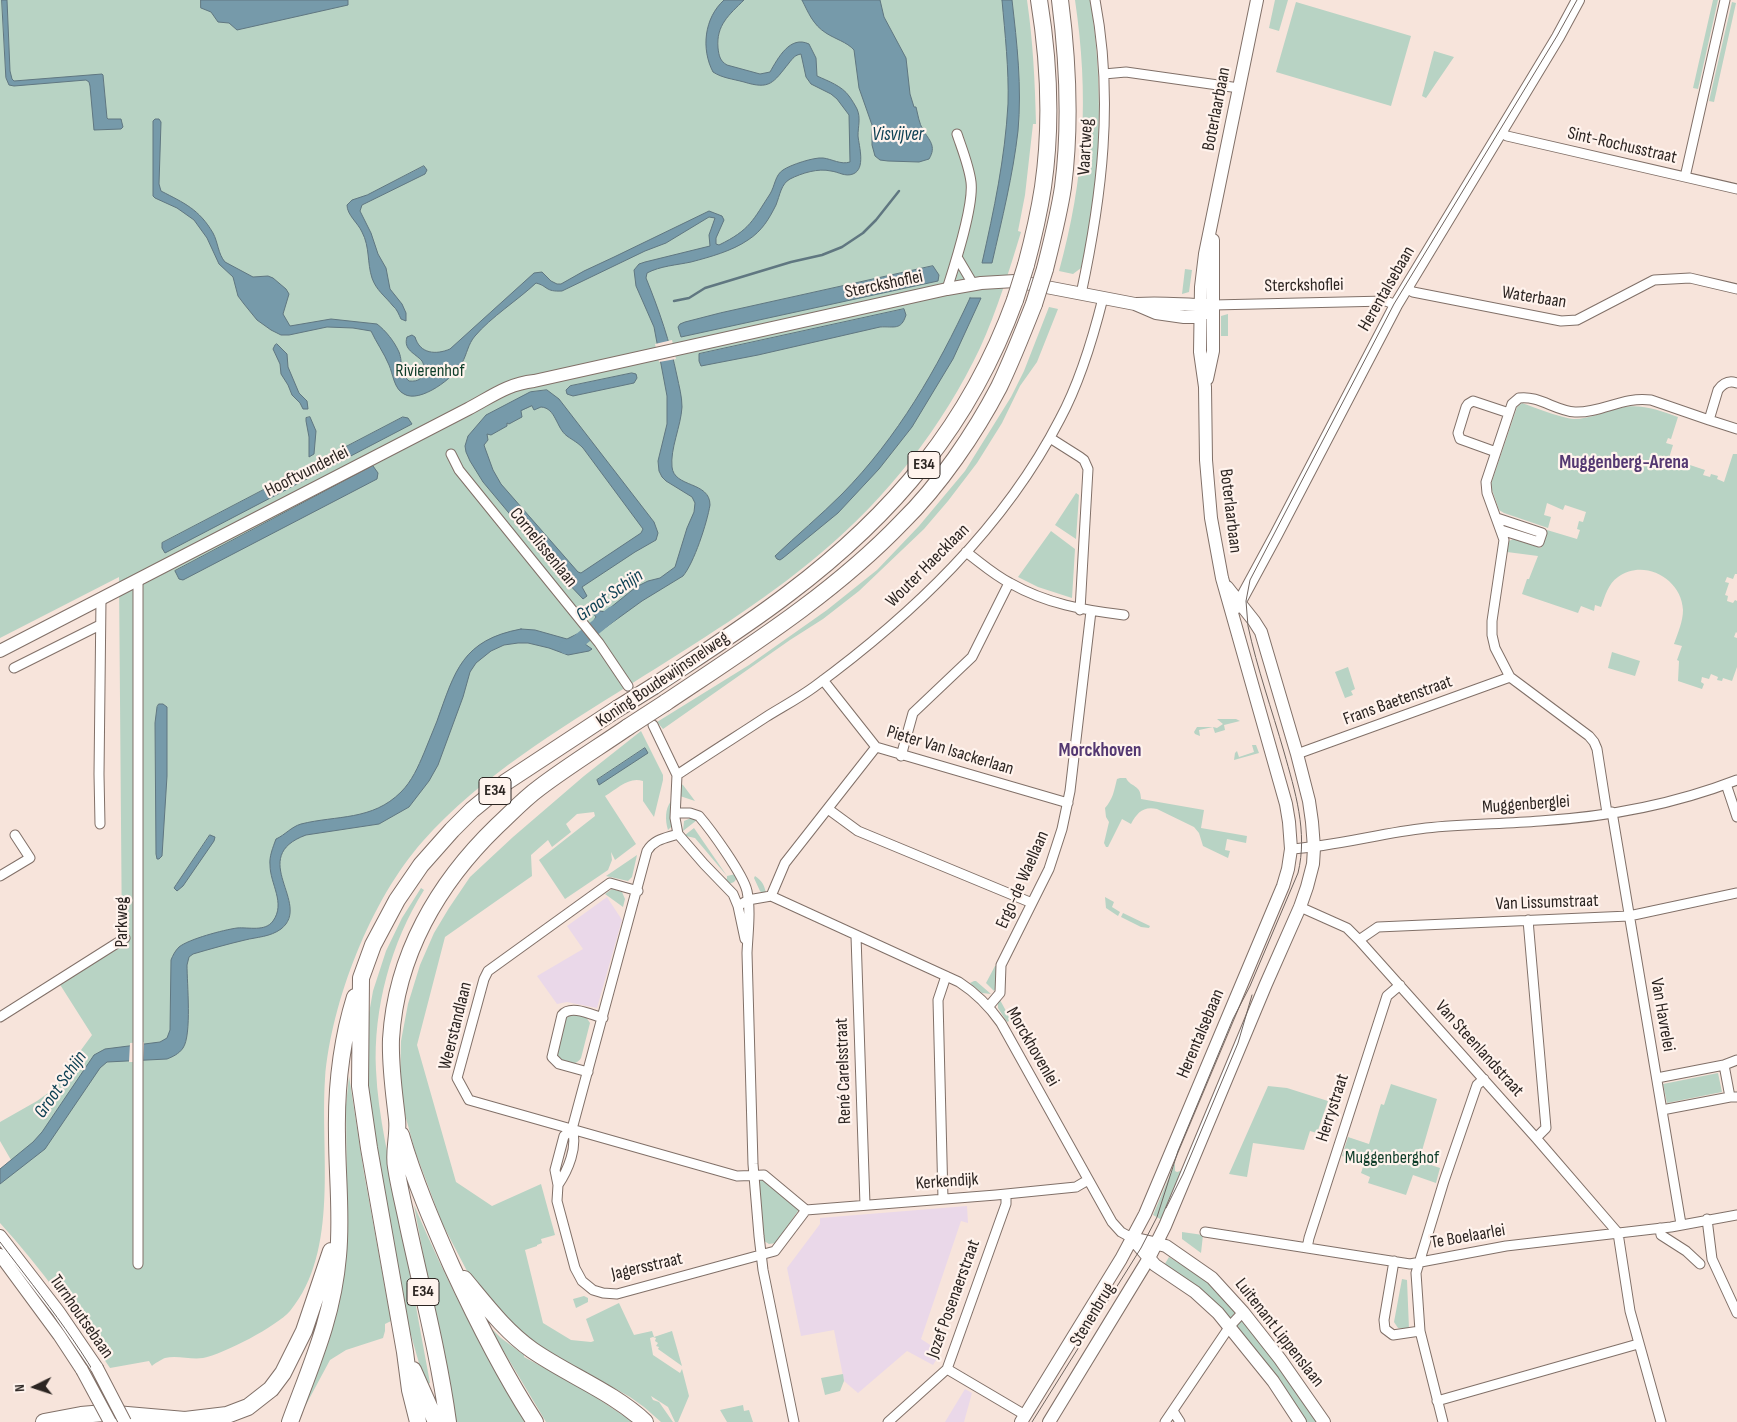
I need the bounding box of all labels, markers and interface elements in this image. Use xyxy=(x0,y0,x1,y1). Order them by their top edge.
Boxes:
street label: Boterlaarbaan xyxy=(1198,65,1236,153)
street label: Vaartweg xyxy=(1074,118,1098,176)
street label: Sint-Rochusstraat xyxy=(1565,123,1679,169)
water label: Visvijver xyxy=(872,124,924,146)
street label: Herentalsebaan xyxy=(1354,243,1420,335)
street label: Sterckshoflei xyxy=(843,266,925,304)
street label: Sterckshoflei xyxy=(1264,275,1344,297)
street label: Waterbaan xyxy=(1500,282,1568,314)
park label: Rivierenhof xyxy=(395,360,465,382)
street label: Hooftvunderlei xyxy=(262,442,352,502)
road number: E34 xyxy=(908,452,940,478)
district label: Muggenberg-Arena xyxy=(1559,452,1689,474)
street label: Boterlaarbaan xyxy=(1214,468,1246,554)
street label: Cornelissenlaan xyxy=(504,504,582,592)
street label: Wouter Haecklaan xyxy=(882,520,974,612)
water label: Groot Schijn xyxy=(572,565,648,627)
street label: Koning Boudewijnsnelweg xyxy=(593,628,733,732)
street label: Frans Baetenstraat xyxy=(1341,671,1455,731)
street label: Pieter Van Isackerlaan xyxy=(884,721,1016,781)
district label: Morckhoven xyxy=(1059,740,1141,762)
road number: E34 xyxy=(479,778,511,804)
street label: Muggenberglei xyxy=(1481,791,1571,819)
street label: Ergo-de Waellaan xyxy=(992,828,1054,932)
street label: Van Lissumstraat xyxy=(1495,890,1599,916)
street label: Parkweg xyxy=(111,897,133,947)
street label: Van Havrelei xyxy=(1645,977,1679,1053)
street label: Weerstandlaan xyxy=(435,980,477,1072)
street label: Herentalsebaan xyxy=(1173,986,1229,1082)
street label: Van Steenlandstraat xyxy=(1430,996,1528,1102)
street label: Morckhovenlei xyxy=(1001,1004,1063,1090)
street label: René Carelsstraat xyxy=(831,1017,857,1125)
water label: Groot Schijn xyxy=(30,1047,92,1123)
street label: Herrystraat xyxy=(1312,1071,1354,1145)
park label: Muggenberghof xyxy=(1345,1147,1439,1169)
street label: Kerkendijk xyxy=(915,1169,979,1195)
street label: Te Boelaarlei xyxy=(1429,1220,1507,1254)
street label: Jozef Posenaerstraat xyxy=(923,1237,985,1361)
street label: Jagersstraat xyxy=(609,1248,685,1286)
street label: Turnhoutsebaan xyxy=(44,1271,118,1363)
street label: Luitenant Lippenslaan xyxy=(1230,1274,1328,1392)
road number: E34 xyxy=(407,1278,439,1305)
street label: Stenenbrug xyxy=(1066,1279,1120,1351)
north arrow xyxy=(10,1362,60,1412)
text: N xyxy=(11,1384,28,1392)

